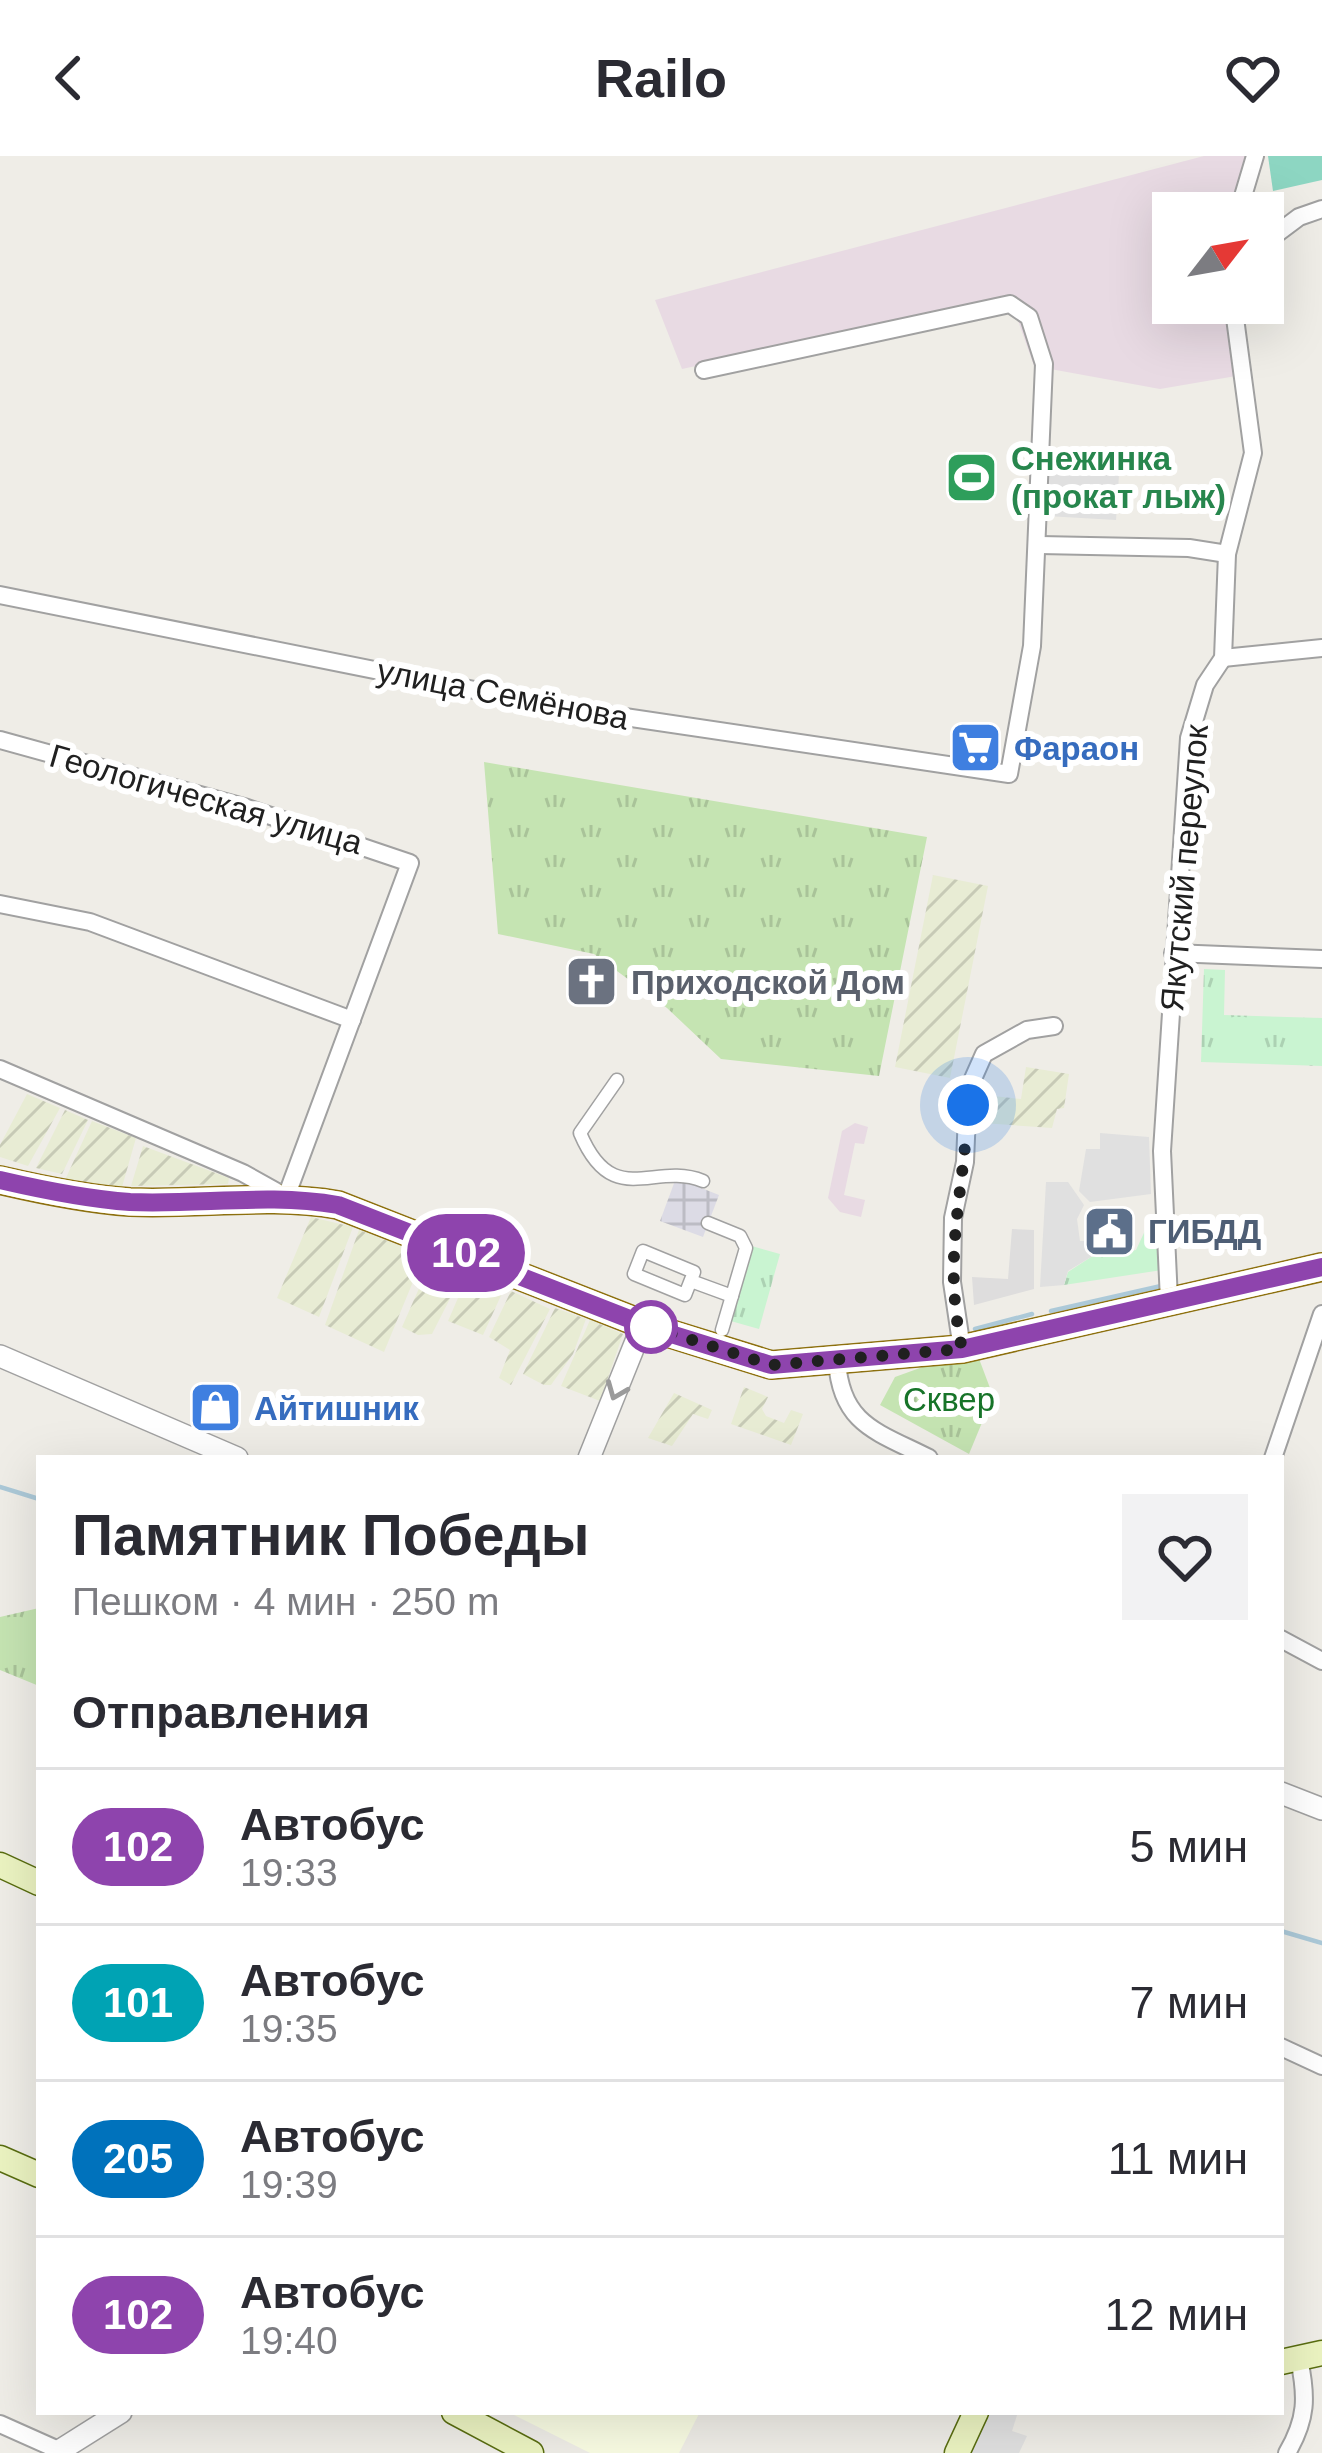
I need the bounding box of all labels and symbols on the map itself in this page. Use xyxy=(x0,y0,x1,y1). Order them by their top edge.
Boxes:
north arrow xyxy=(1152,192,1284,324)
place label: Снежинка (прокат лыж) xyxy=(1011,440,1226,515)
sports icon: Снежинка (прокат лыж) xyxy=(944,449,1000,505)
street label: улица Семёнова xyxy=(374,651,632,737)
supermarket icon: Фараон xyxy=(947,720,1003,776)
street label: Якутский переулок xyxy=(1153,723,1215,1013)
place label: Фараон xyxy=(1014,730,1139,767)
street label: Геологическая улица xyxy=(45,737,367,862)
church icon: Приходской Дом xyxy=(564,954,620,1010)
place label: Приходской Дом xyxy=(631,964,905,1001)
your location xyxy=(938,1075,998,1135)
public building icon: ГИБДД xyxy=(1081,1203,1137,1259)
place label: ГИБДД xyxy=(1148,1213,1261,1250)
line badge: 102 xyxy=(397,1214,535,1292)
unlabelled marker xyxy=(626,1302,676,1352)
one-way arrow xyxy=(606,1379,630,1400)
shop icon: Айтишник xyxy=(187,1380,243,1436)
park label: Сквер xyxy=(903,1381,995,1418)
place label: Айтишник xyxy=(254,1390,419,1427)

